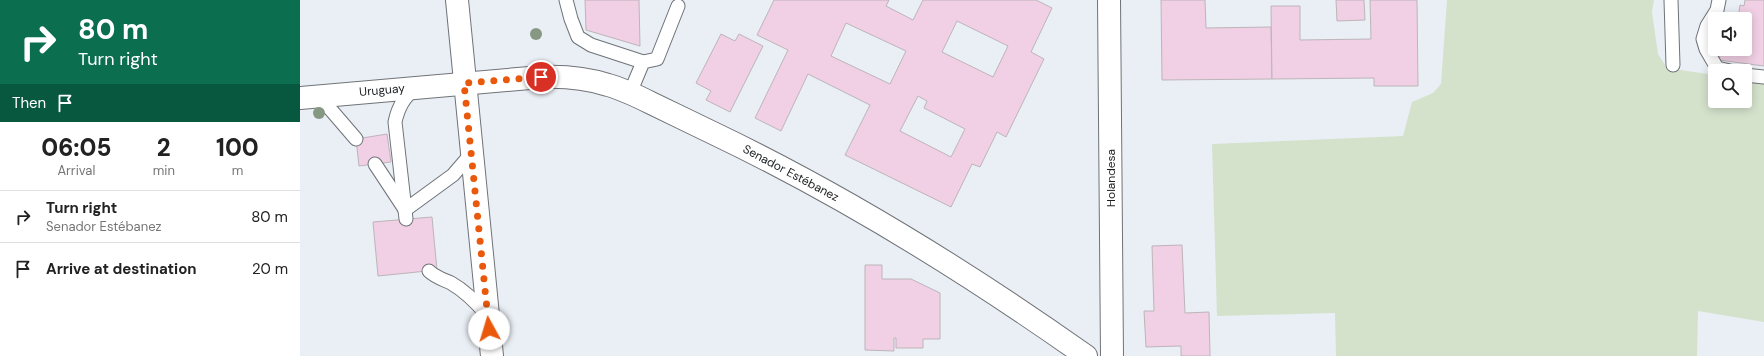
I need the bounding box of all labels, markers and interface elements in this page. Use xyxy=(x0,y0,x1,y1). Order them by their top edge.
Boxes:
text: 80 m xyxy=(78,11,148,48)
map controls xyxy=(1708,12,1752,108)
button: sound xyxy=(1708,12,1752,56)
icon: right xyxy=(12,16,64,68)
text: Turn right xyxy=(78,47,158,71)
pin xyxy=(524,60,558,94)
button: search xyxy=(1708,64,1752,108)
icon: arrive xyxy=(530,66,552,88)
street label: Uruguay xyxy=(358,80,406,100)
icon: arrive xyxy=(54,92,76,114)
text: Then xyxy=(12,93,46,113)
text: 06:05 xyxy=(41,132,112,163)
text: 2 xyxy=(157,132,171,163)
text: 100 xyxy=(216,132,259,163)
street label: Senador Estébanez xyxy=(740,141,842,205)
street label: Holandesa xyxy=(1103,149,1119,207)
text: Arrival xyxy=(57,162,95,179)
text: min xyxy=(153,162,175,179)
text: m xyxy=(232,162,243,179)
text: Turn right xyxy=(46,198,117,218)
icon: right xyxy=(12,206,34,228)
text: 80 m xyxy=(251,207,288,227)
text: Senador Estébanez xyxy=(46,218,161,235)
icon: arrive xyxy=(12,258,34,280)
text: Arrive at destination xyxy=(46,259,197,279)
text: 20 m xyxy=(252,259,288,279)
position arrow xyxy=(468,308,510,350)

